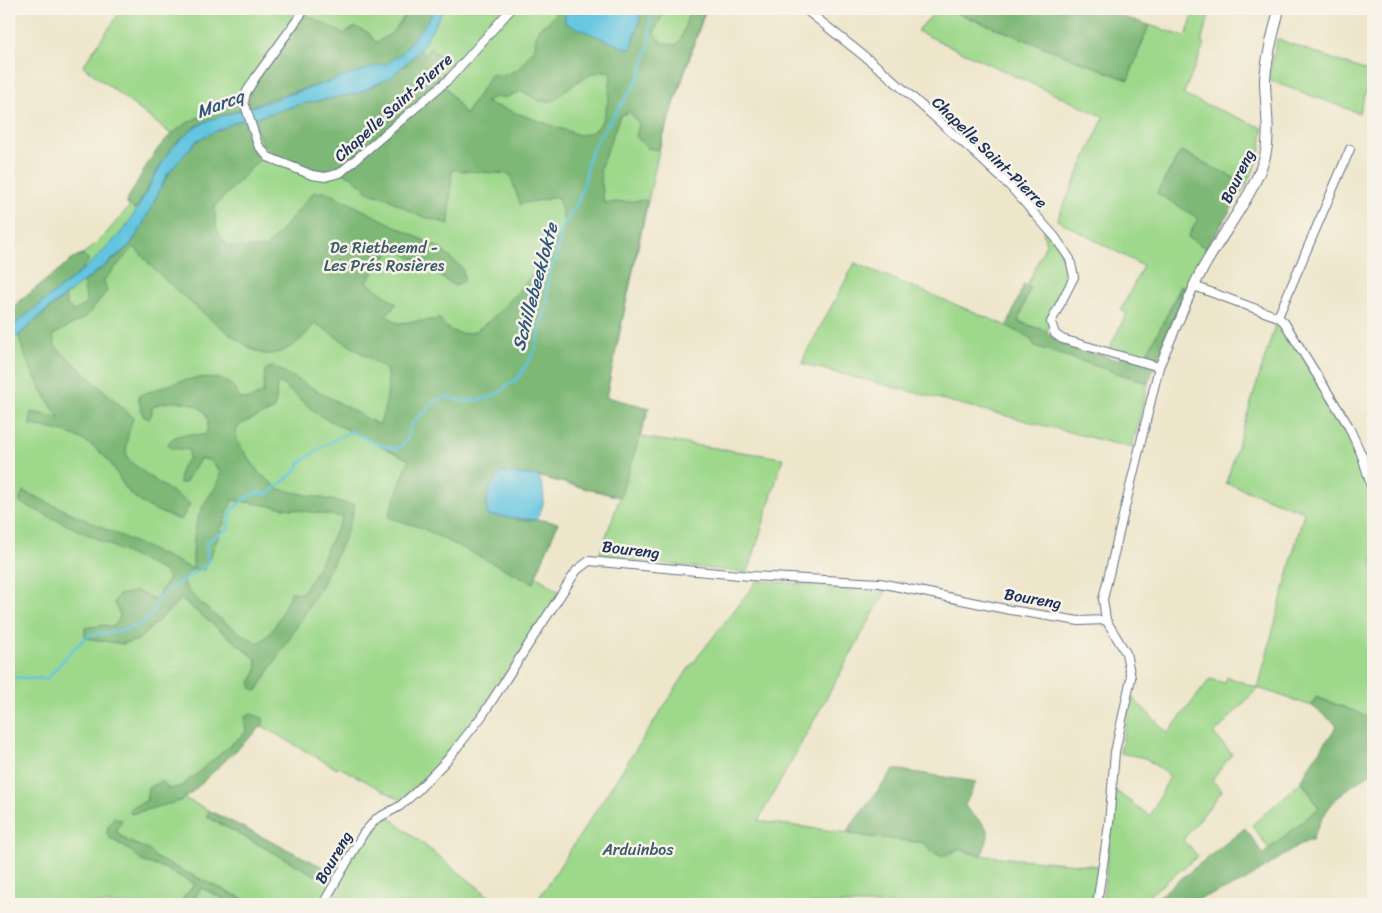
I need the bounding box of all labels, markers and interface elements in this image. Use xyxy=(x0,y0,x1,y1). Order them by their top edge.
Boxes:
street label: Chapelle Saint-Pierre xyxy=(327,46,460,169)
water label: Marcq xyxy=(191,80,251,128)
street label: Chapelle Saint-Pierre xyxy=(925,89,1055,216)
street label: Boureng xyxy=(1212,144,1263,209)
water label: Schillebeeklokte xyxy=(503,217,568,354)
park label: De Rietbeemd - Les Prés Rosières xyxy=(324,233,445,280)
street label: Boureng xyxy=(600,532,661,567)
street label: Boureng xyxy=(1002,579,1064,618)
street label: Boureng xyxy=(306,825,360,890)
park label: Arduinbos xyxy=(601,835,674,864)

